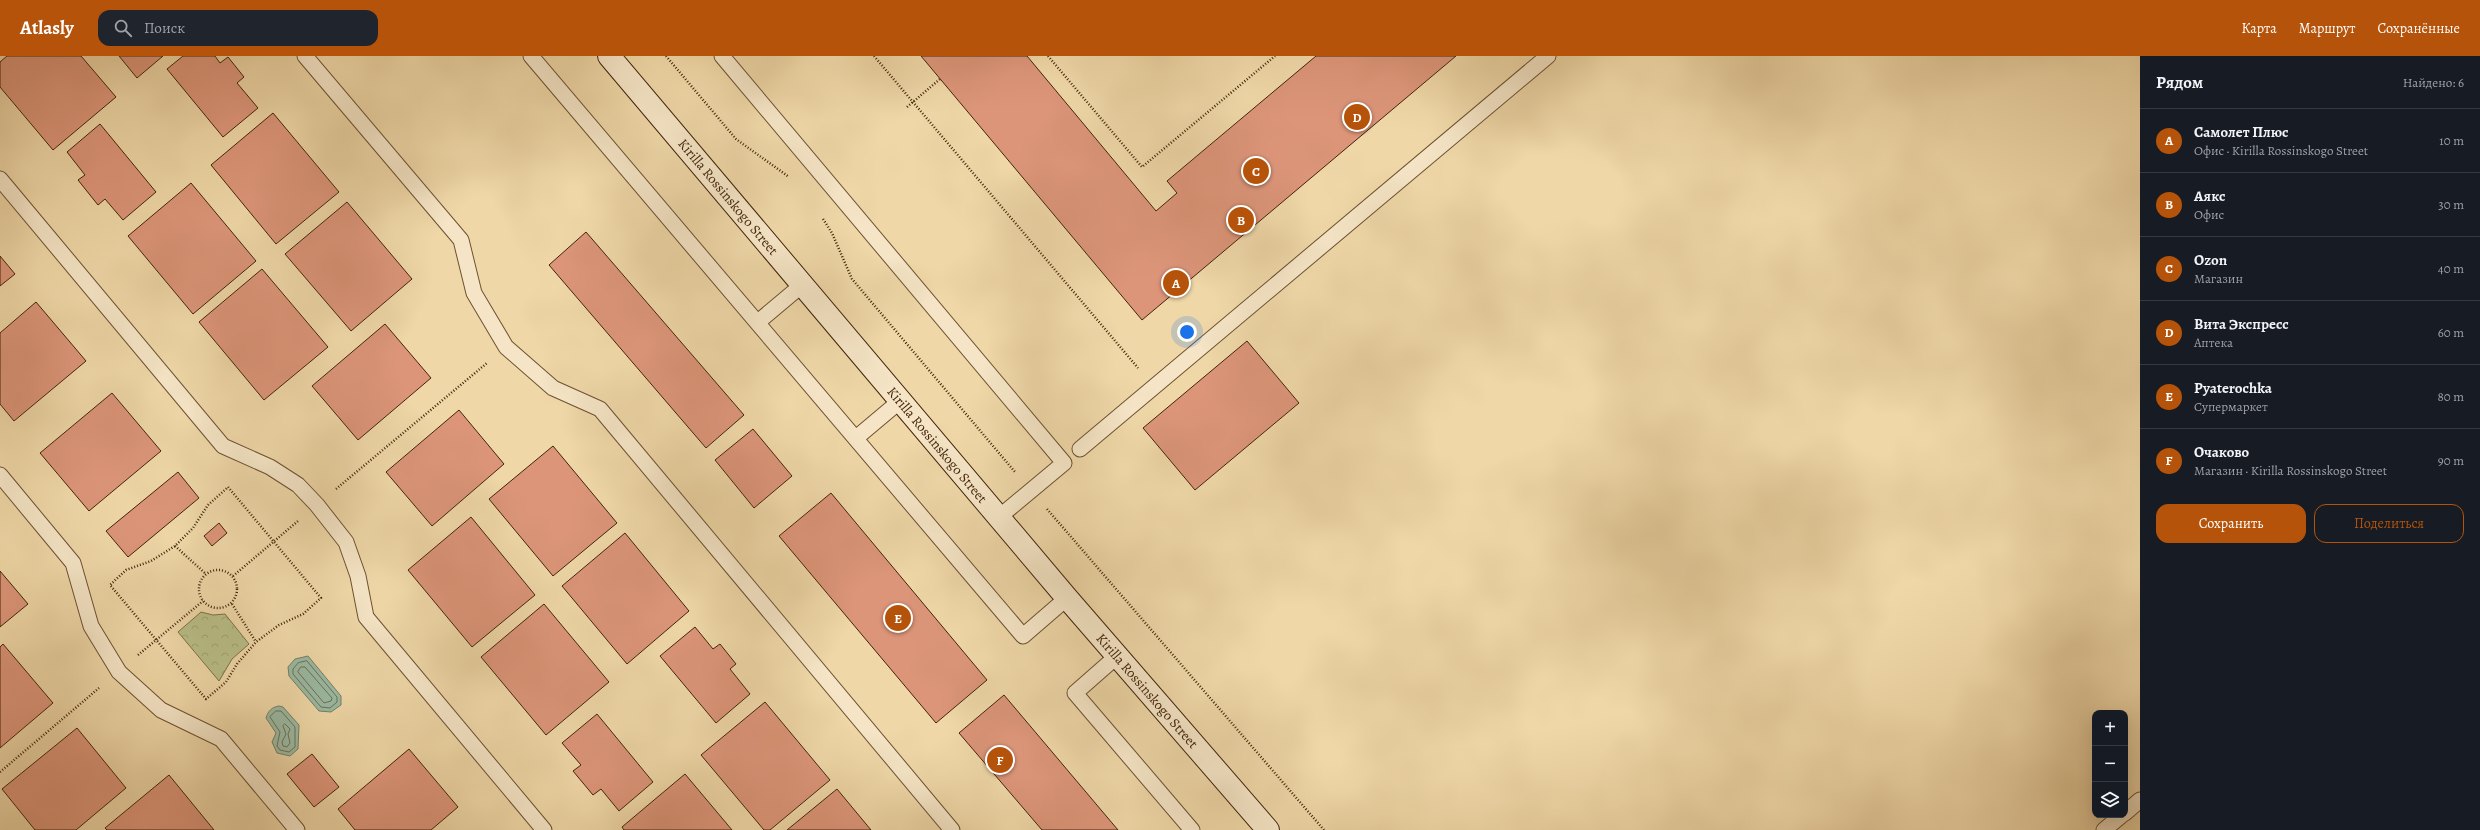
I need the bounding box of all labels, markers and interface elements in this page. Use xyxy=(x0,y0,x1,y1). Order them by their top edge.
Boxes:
search box xyxy=(98,10,378,46)
text: Atlasly xyxy=(20,15,74,41)
icon: search xyxy=(112,17,134,39)
text: Поиск xyxy=(144,18,185,38)
text: Карта xyxy=(2242,19,2277,38)
text: Маршрут xyxy=(2299,19,2355,38)
text: Сохранённые xyxy=(2377,19,2460,38)
text: Рядом xyxy=(2156,71,2203,94)
text: Найдено: 6 xyxy=(2403,74,2464,91)
pin: D xyxy=(1344,102,1370,132)
text: Самолет Плюс xyxy=(2194,122,2289,142)
text: A xyxy=(2165,132,2173,149)
text: 10 m xyxy=(2439,132,2464,149)
street label: Kirilla Rossinskogo Street xyxy=(674,135,783,260)
text: Офис · Kirilla Rossinskogo Street xyxy=(2194,142,2368,159)
pin: C xyxy=(1243,156,1269,186)
text: Аякс xyxy=(2194,186,2225,206)
text: B xyxy=(2165,196,2173,213)
text: 30 m xyxy=(2438,196,2464,213)
pin: B xyxy=(1228,205,1254,235)
text: Офис xyxy=(2194,206,2224,223)
text: Ozon xyxy=(2194,250,2227,270)
text: C xyxy=(2165,260,2173,277)
text: 40 m xyxy=(2438,260,2464,277)
pin: A xyxy=(1163,268,1189,298)
text: Магазин xyxy=(2194,270,2243,287)
text: Вита Экспресс xyxy=(2194,314,2289,334)
your location xyxy=(1177,322,1197,342)
text: D xyxy=(2164,324,2174,341)
text: 60 m xyxy=(2438,324,2464,341)
text: Аптека xyxy=(2194,334,2233,351)
text: Pyaterochka xyxy=(2194,378,2272,398)
street label: Kirilla Rossinskogo Street xyxy=(883,383,992,508)
text: E xyxy=(2165,388,2173,405)
text: 80 m xyxy=(2437,388,2464,405)
text: Супермаркет xyxy=(2194,398,2268,415)
text: Очаково xyxy=(2194,442,2249,462)
text: F xyxy=(2166,452,2172,469)
text: 90 m xyxy=(2438,452,2464,469)
text: Магазин · Kirilla Rossinskogo Street xyxy=(2194,462,2387,479)
button: Сохранить xyxy=(2156,504,2306,543)
button: Поделиться xyxy=(2314,504,2464,543)
pin: E xyxy=(885,603,911,633)
street label: Kirilla Rossinskogo Street xyxy=(1092,629,1203,753)
map controls xyxy=(2092,710,2128,818)
button: + xyxy=(2092,710,2128,746)
pin: F xyxy=(987,745,1013,775)
button: − xyxy=(2092,746,2128,782)
button: layers xyxy=(2092,782,2128,818)

